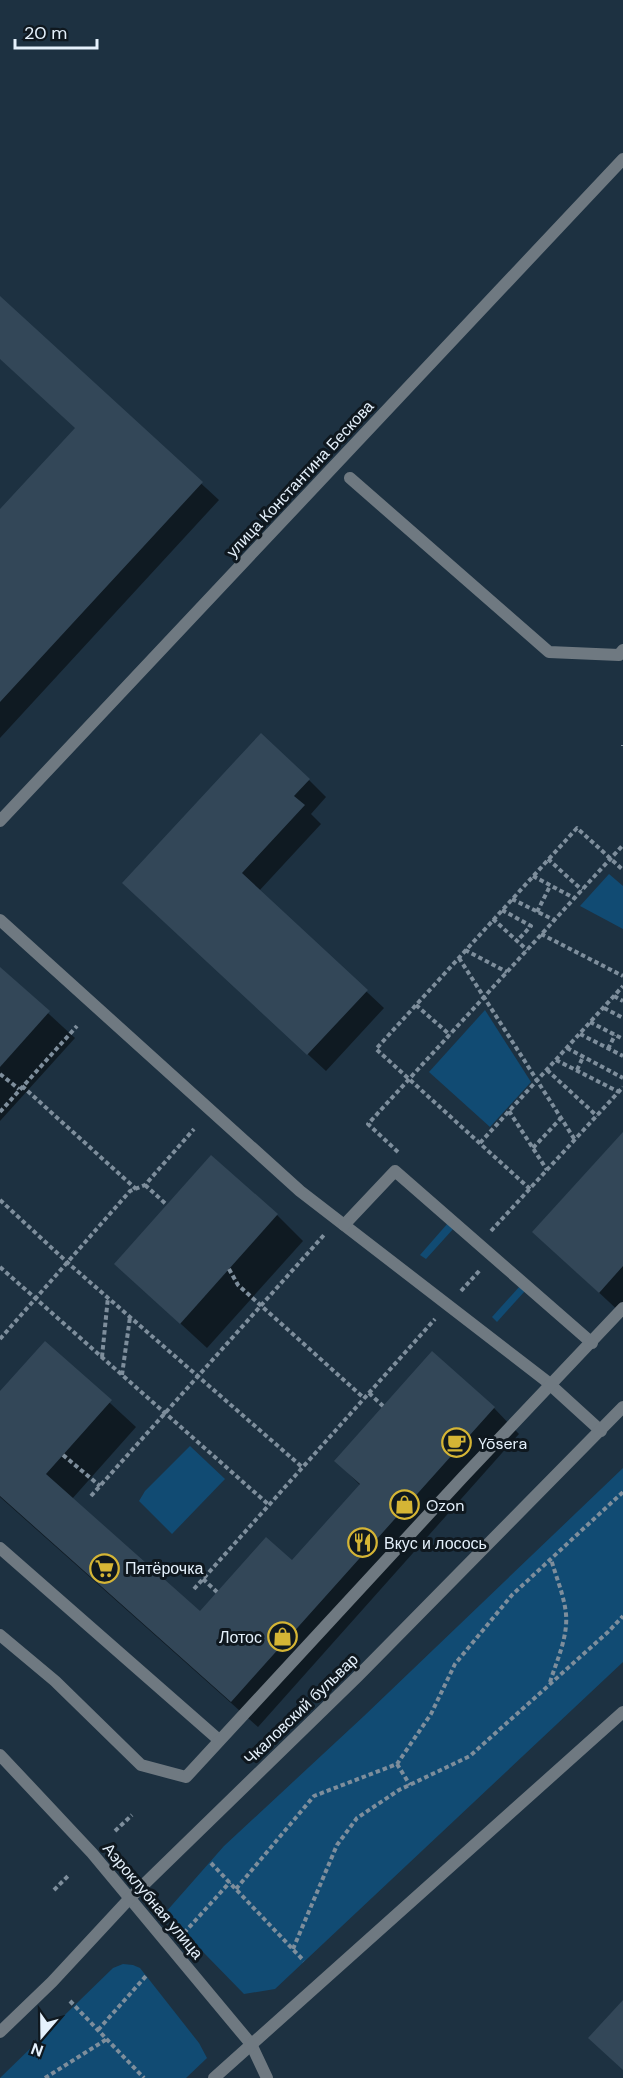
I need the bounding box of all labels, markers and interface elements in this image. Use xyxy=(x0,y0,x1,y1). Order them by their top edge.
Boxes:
scale bar xyxy=(15,12,98,50)
text: 20 m xyxy=(24,21,67,45)
street label: улица Константина Бескова xyxy=(222,396,378,562)
cafe icon: Yōsera xyxy=(441,1427,473,1459)
place label: Yōsera xyxy=(478,1433,527,1454)
shop icon: Ozon xyxy=(389,1489,421,1521)
place label: Ozon xyxy=(426,1495,464,1516)
restaurant icon: Вкус и лосось xyxy=(347,1527,379,1559)
place label: Вкус и лосось xyxy=(384,1533,487,1554)
supermarket icon: Пятёрочка xyxy=(88,1552,120,1584)
place label: Пятёрочка xyxy=(125,1558,204,1579)
shop icon: Лотос xyxy=(267,1621,299,1653)
place label: Лотос xyxy=(219,1627,262,1648)
street label: Чкаловский бульвар xyxy=(239,1649,363,1769)
street label: Аэроклубная улица xyxy=(98,1839,208,1964)
north arrow xyxy=(12,2006,72,2066)
text: N xyxy=(28,2038,46,2061)

